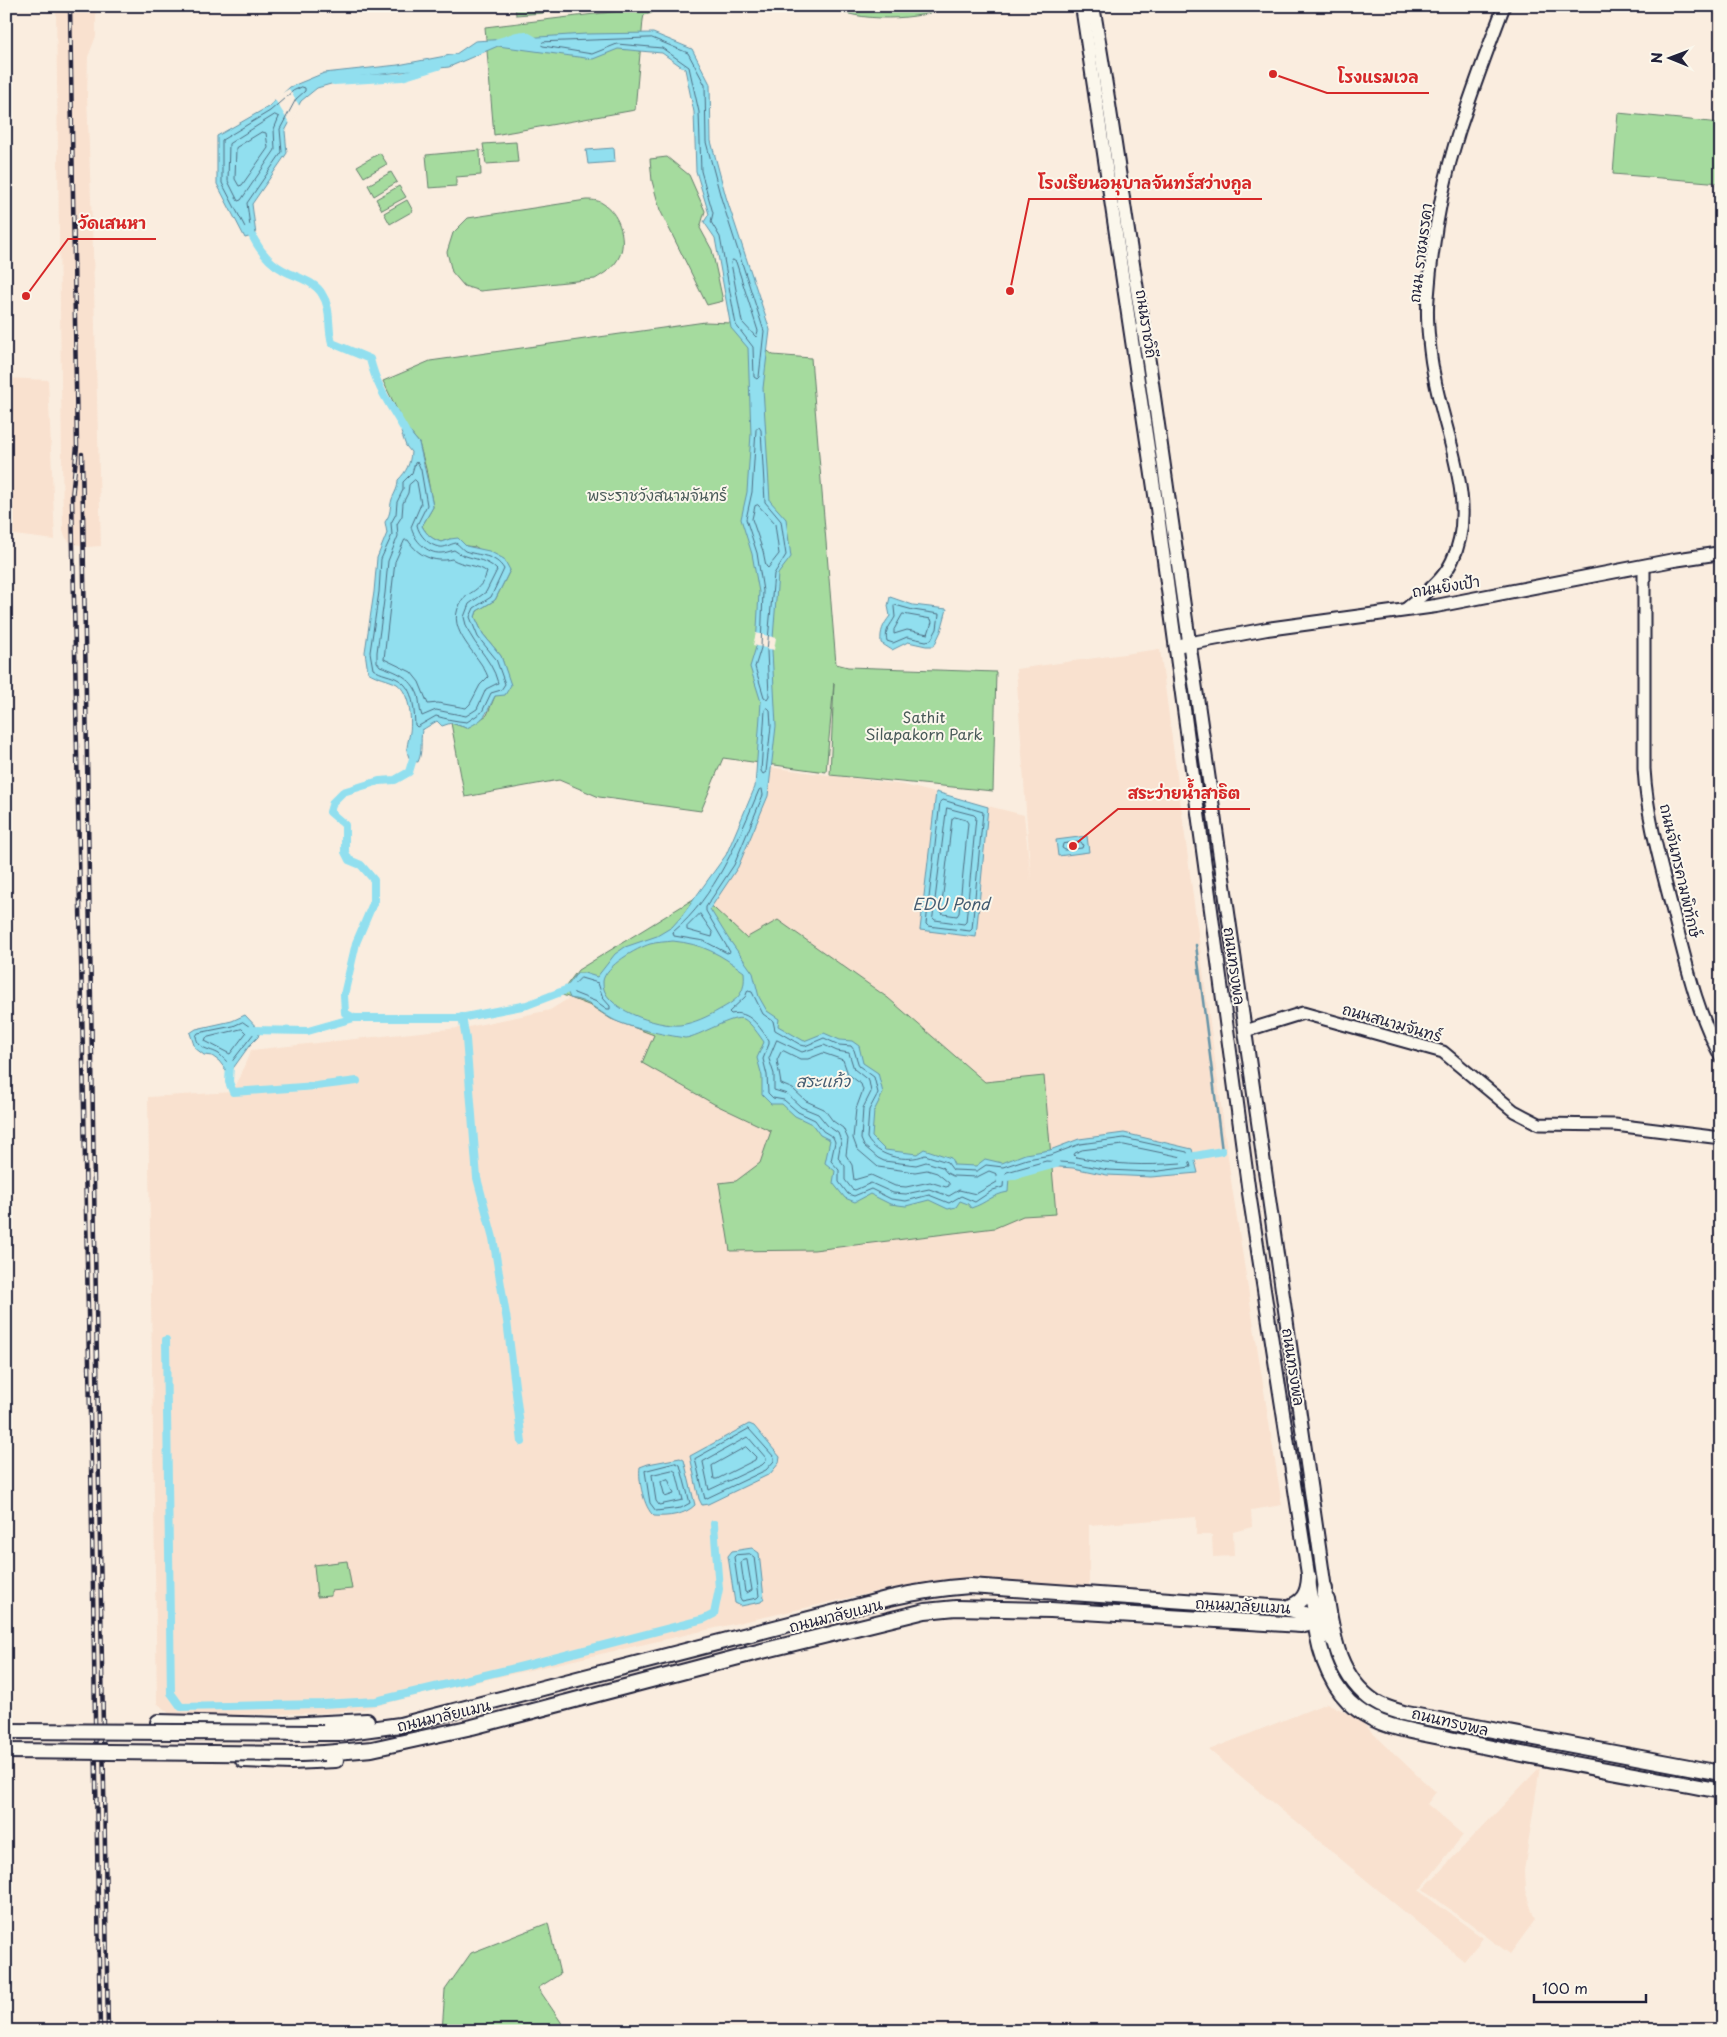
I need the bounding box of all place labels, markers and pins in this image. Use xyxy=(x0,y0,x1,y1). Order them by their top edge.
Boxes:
callout: โรงแรมเวล xyxy=(1327,62,1429,93)
callout: โรงเรียนอนุบาลจันทร์สว่างกูล xyxy=(1029,168,1262,199)
callout: วัดเสนหา xyxy=(68,208,156,239)
callout: สระว่ายนำ้สาธิต xyxy=(1118,778,1250,809)

